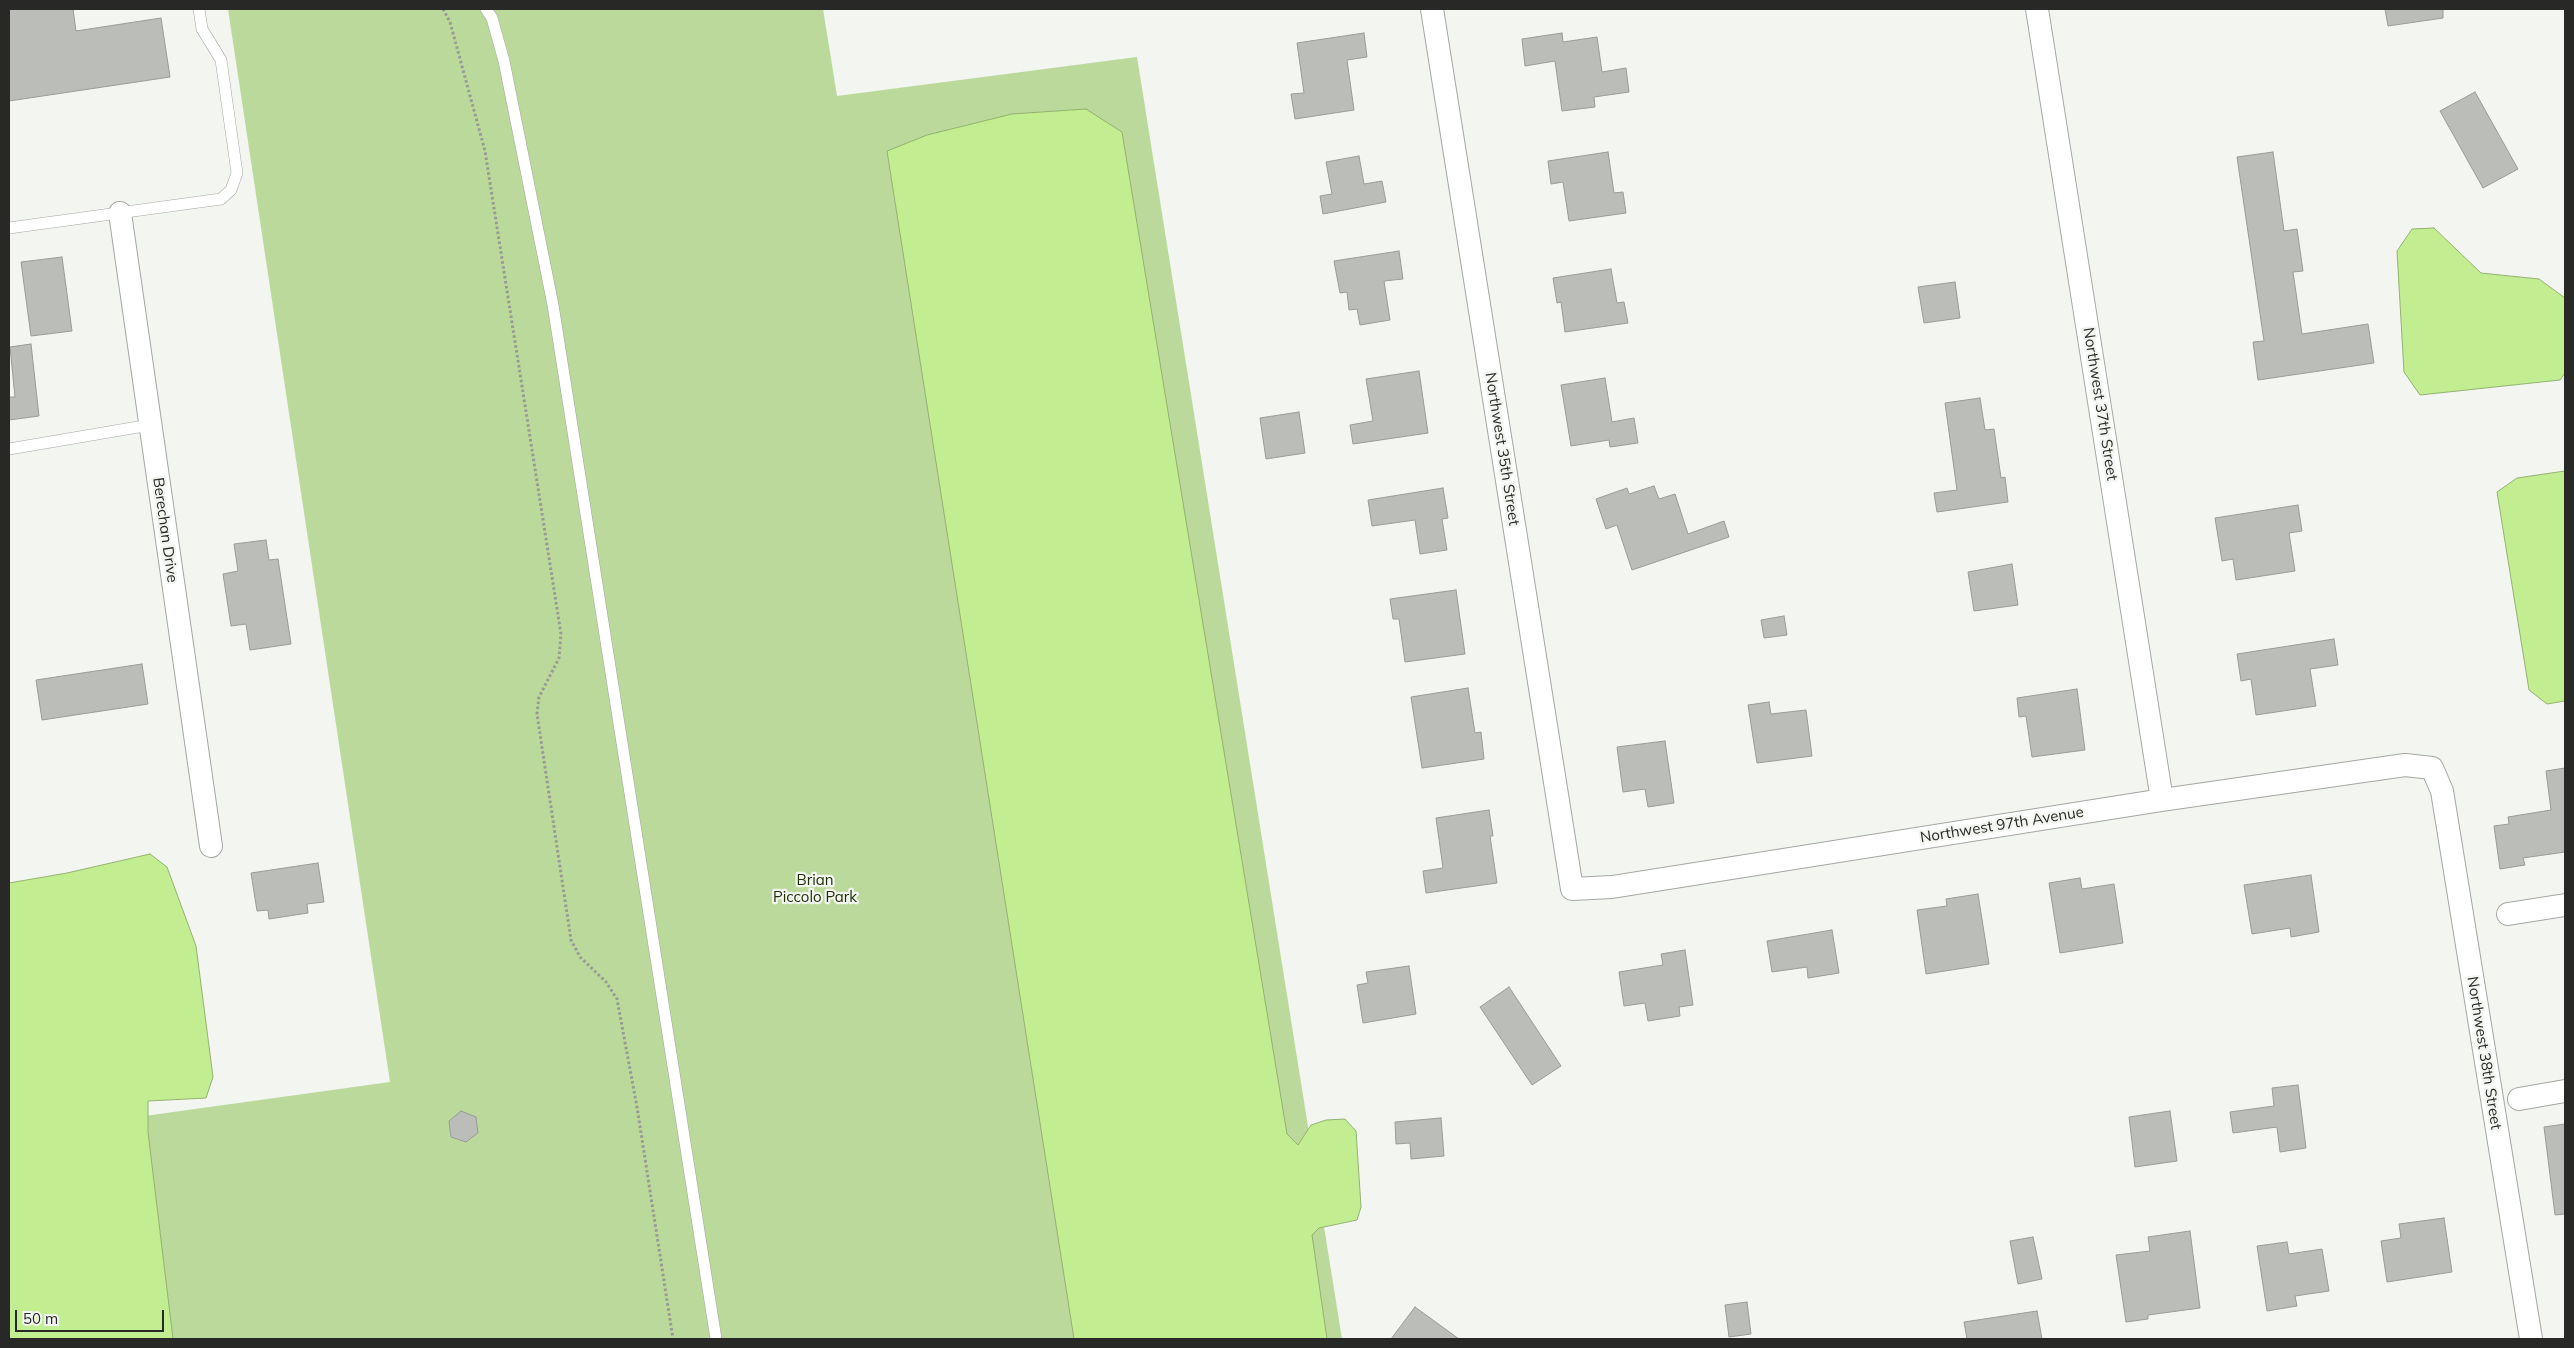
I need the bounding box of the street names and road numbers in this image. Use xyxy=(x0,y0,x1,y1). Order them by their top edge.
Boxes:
street label: Northwest 37th Street xyxy=(2079,326,2121,482)
street label: Northwest 35th Street xyxy=(1481,371,1523,527)
street label: Berechan Drive xyxy=(149,476,181,584)
street label: Northwest 97th Avenue xyxy=(1919,803,2085,847)
street label: Northwest 38th Street xyxy=(2463,975,2505,1131)

